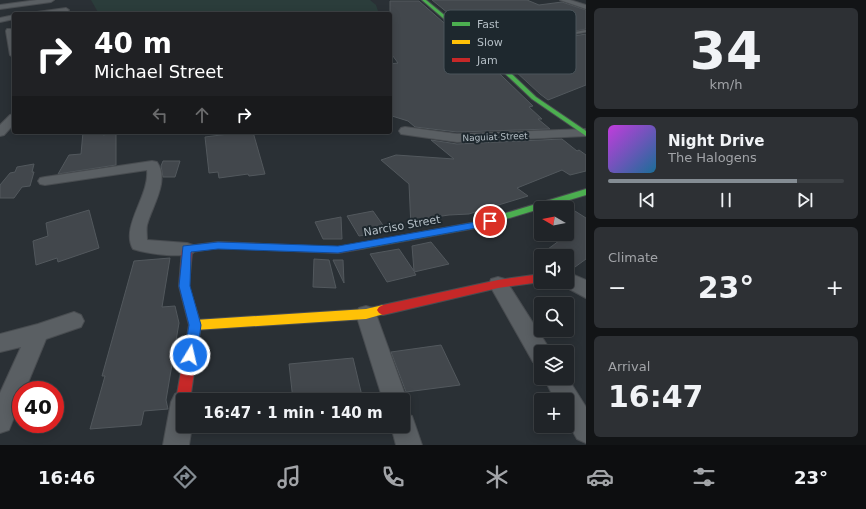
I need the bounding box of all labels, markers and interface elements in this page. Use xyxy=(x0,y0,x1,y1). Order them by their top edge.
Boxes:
legend xyxy=(444,10,576,74)
text: Fast xyxy=(477,18,500,31)
text: 34 xyxy=(690,21,762,81)
text: 40 m xyxy=(94,27,172,60)
icon: right xyxy=(28,28,80,80)
text: Slow xyxy=(477,36,503,49)
text: Jam xyxy=(476,54,498,67)
text: Michael Street xyxy=(94,61,223,82)
text: km/h xyxy=(710,77,742,92)
icon: left xyxy=(149,104,171,126)
icon: ahead xyxy=(191,104,213,126)
icon: right xyxy=(233,104,255,126)
street label: Naguiat Street xyxy=(462,131,528,143)
text: Night Drive xyxy=(668,132,764,150)
text: The Halogens xyxy=(668,150,757,165)
icon: previous xyxy=(636,189,658,211)
icon: pause xyxy=(715,189,737,211)
icon: next xyxy=(794,189,816,211)
north arrow xyxy=(534,201,574,241)
map controls xyxy=(534,201,574,433)
pin xyxy=(473,204,507,238)
icon: arrive xyxy=(479,210,501,232)
street label: Narciso Street xyxy=(363,213,442,239)
button: sound xyxy=(534,249,574,289)
text: Climate xyxy=(608,250,658,265)
text: 23° xyxy=(698,270,754,305)
text: − xyxy=(608,275,626,300)
text: + xyxy=(826,275,844,300)
button: search xyxy=(534,297,574,337)
position arrow xyxy=(169,334,211,376)
button: layers xyxy=(534,345,574,385)
text: Arrival xyxy=(608,359,650,374)
text: 16:47 xyxy=(608,379,704,414)
speed limit sign: 40 xyxy=(12,381,64,433)
button: + xyxy=(534,393,574,433)
text: 16:47 · 1 min · 140 m xyxy=(203,404,383,422)
icon: directions xyxy=(171,463,199,491)
icon: music xyxy=(275,463,303,491)
icon: phone xyxy=(379,463,407,491)
icon: climate xyxy=(483,463,511,491)
icon: car xyxy=(586,463,614,491)
icon: filters xyxy=(690,463,718,491)
text: 16:46 xyxy=(38,467,95,488)
text: 23° xyxy=(794,467,828,488)

